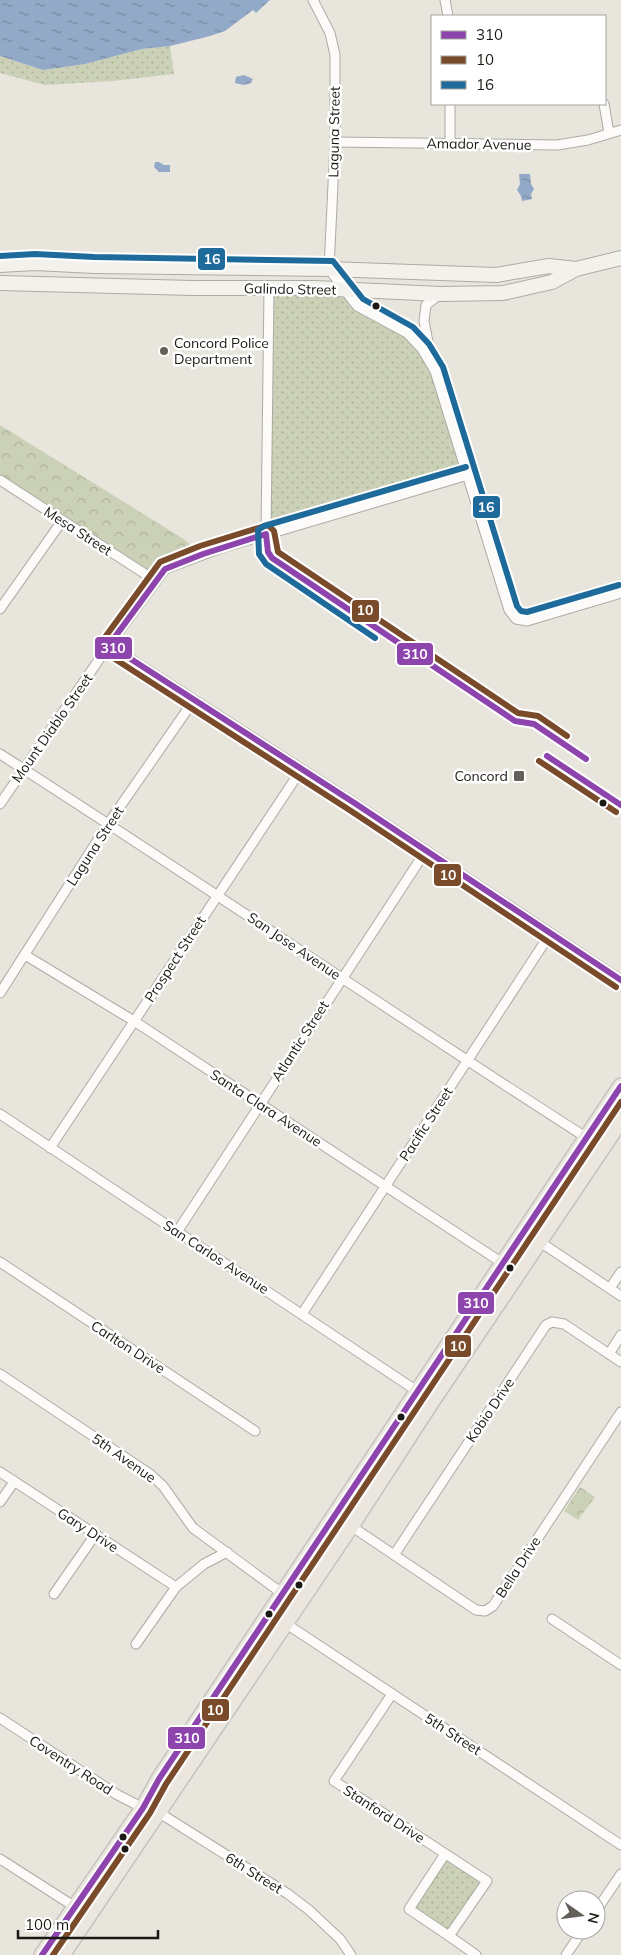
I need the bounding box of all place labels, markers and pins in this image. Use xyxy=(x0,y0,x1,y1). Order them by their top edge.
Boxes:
unlabelled marker xyxy=(371,301,381,311)
place label: Concord Police Department xyxy=(174,334,269,368)
marker: Concord Police Department xyxy=(158,345,170,357)
place label: Concord xyxy=(455,767,508,785)
marker: Concord xyxy=(512,769,526,783)
unlabelled marker xyxy=(598,798,608,808)
unlabelled marker xyxy=(505,1263,515,1273)
unlabelled marker xyxy=(396,1412,406,1422)
unlabelled marker xyxy=(294,1580,304,1590)
unlabelled marker xyxy=(264,1609,274,1619)
unlabelled marker xyxy=(118,1832,128,1842)
unlabelled marker xyxy=(120,1844,130,1854)

